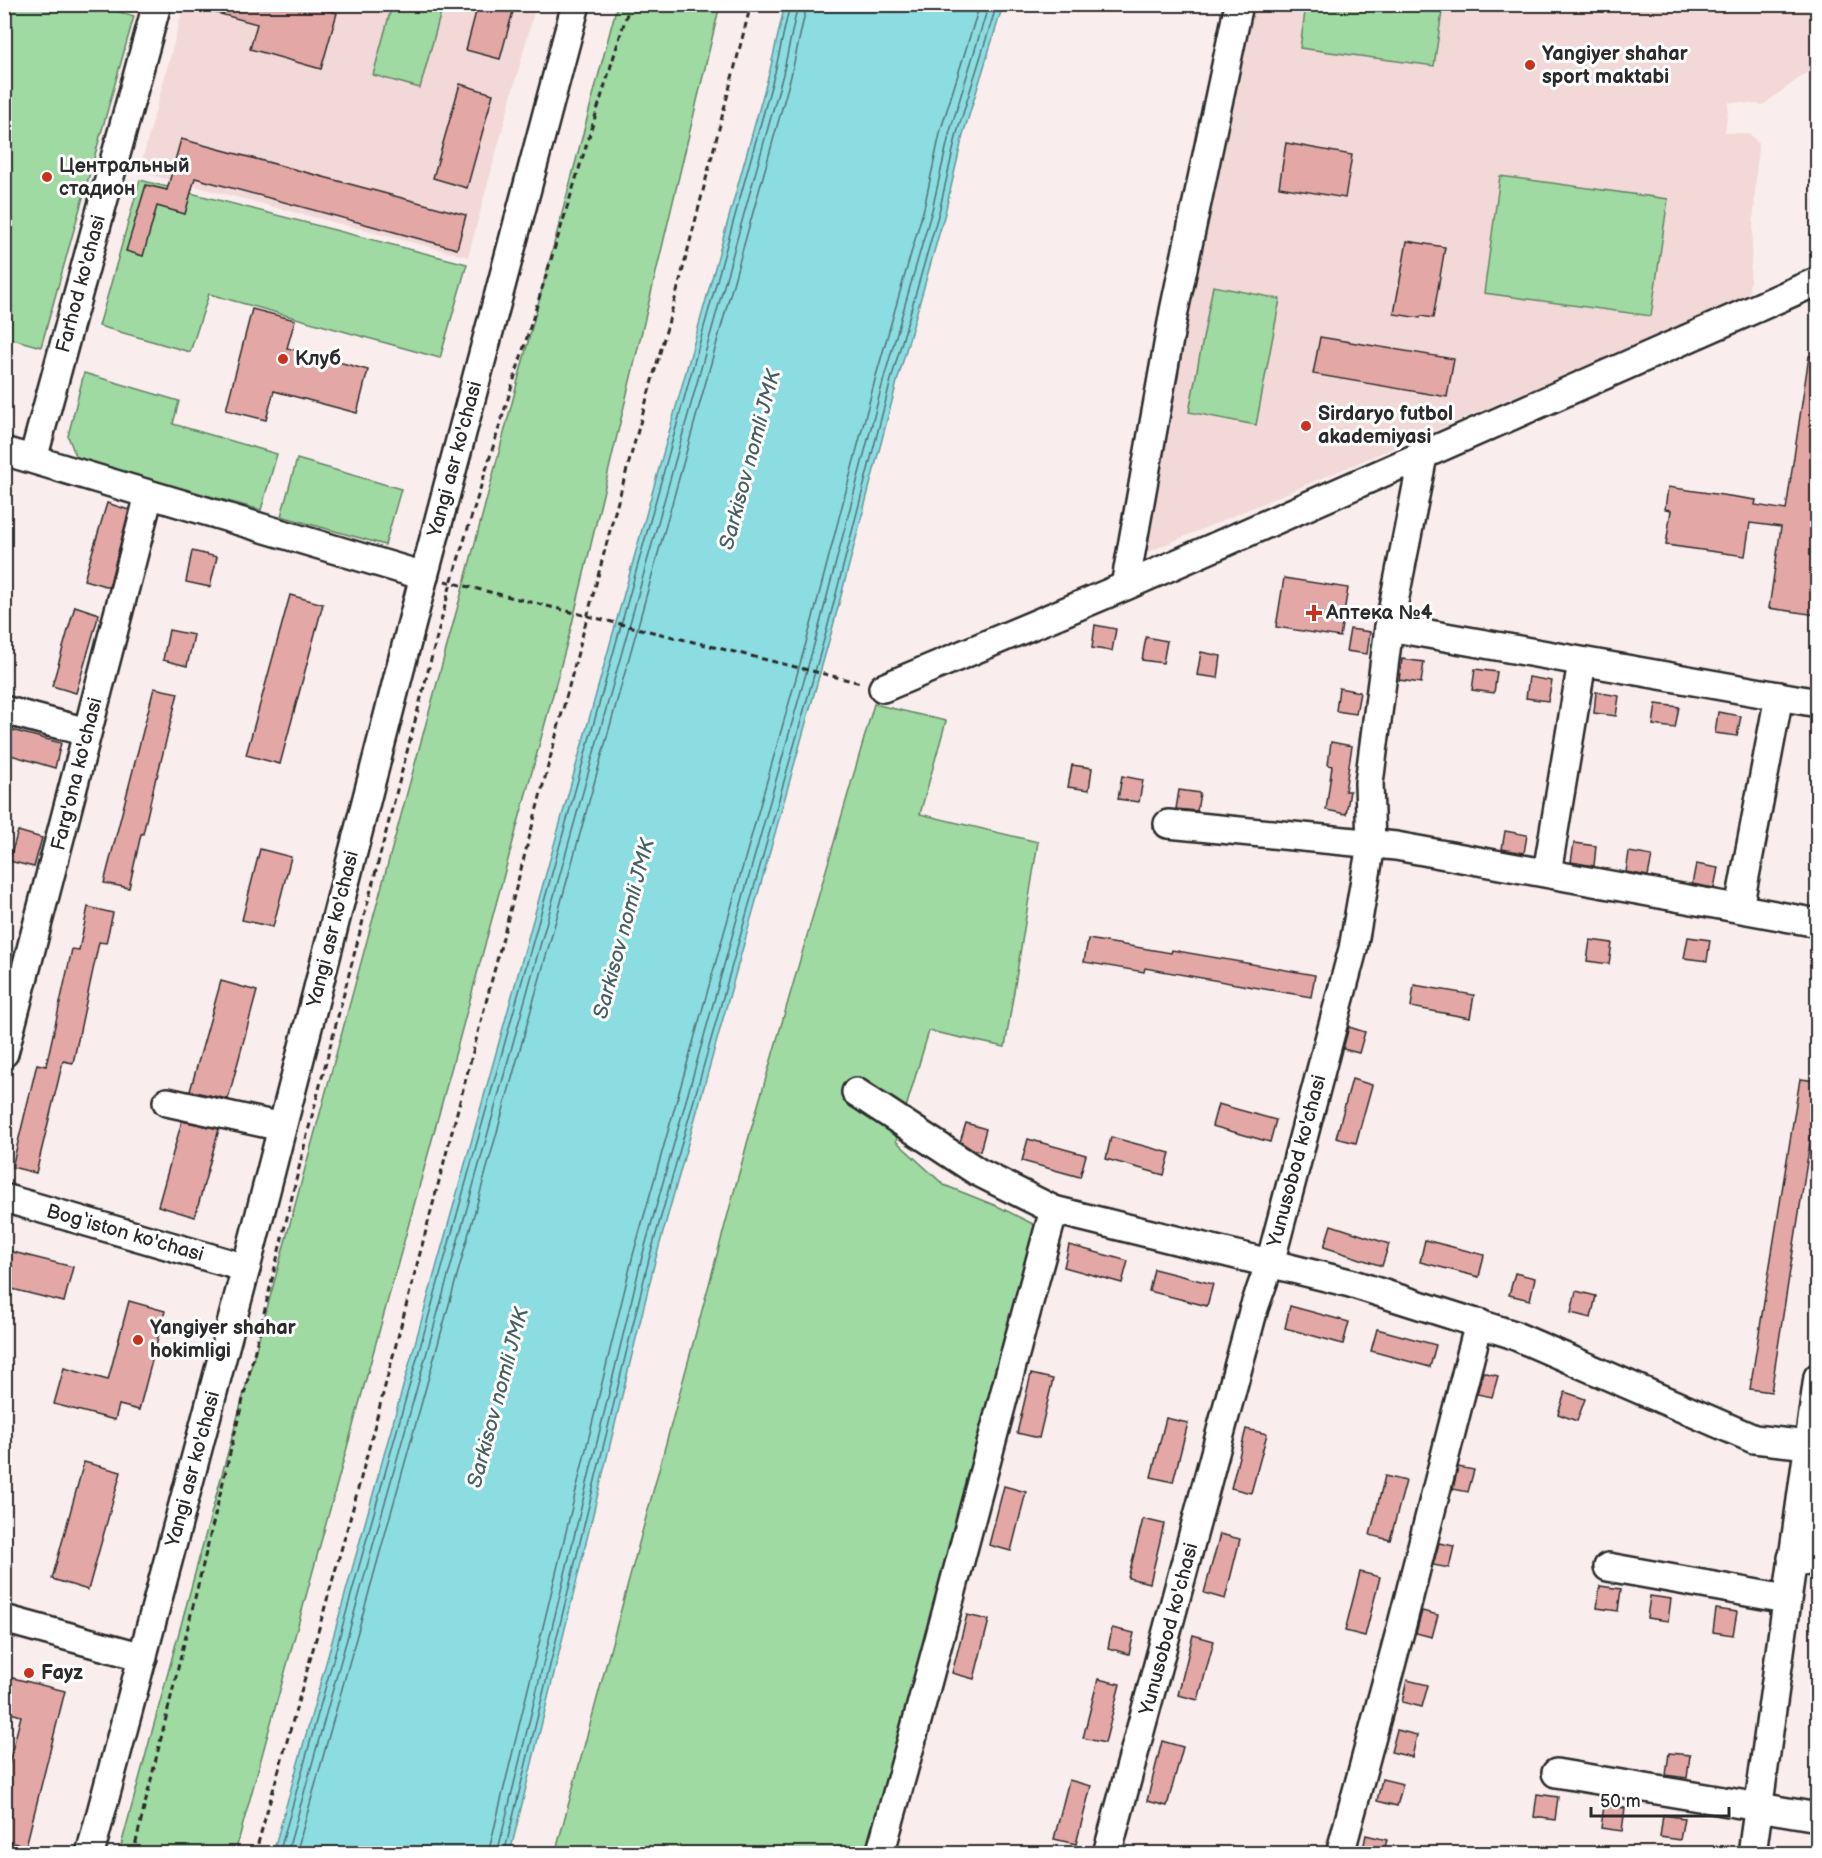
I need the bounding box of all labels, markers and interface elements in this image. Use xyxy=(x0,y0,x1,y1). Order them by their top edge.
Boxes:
place label: Yangiyer shahar sport maktabi xyxy=(1542,42,1689,89)
marker: Yangiyer shahar sport maktabi xyxy=(1523,58,1537,72)
place label: Центральный стадион xyxy=(59,154,189,201)
marker: Центральный стадион xyxy=(40,170,54,184)
street label: Farhod ko'chasi xyxy=(51,213,111,355)
place label: Клуб xyxy=(295,347,341,371)
marker: Клуб xyxy=(276,352,290,366)
water label: Sarkisov nomli JMK xyxy=(714,366,786,553)
street label: Yangi asr ko'chasi xyxy=(422,378,487,541)
place label: Sirdaryo futbol akademiyasi xyxy=(1318,402,1453,449)
marker: Sirdaryo futbol akademiyasi xyxy=(1299,419,1313,433)
place label: Аптека №4 xyxy=(1325,601,1433,625)
marker: Аптека №4 xyxy=(1307,606,1321,620)
street label: Farg'ona ko'chasi xyxy=(46,695,108,853)
water label: Sarkisov nomli JMK xyxy=(588,835,660,1022)
street label: Yangi asr ko'chasi xyxy=(302,848,364,1011)
street label: Yunusobod ko'chasi xyxy=(1262,1072,1332,1251)
street label: Bog‘iston ko'chasi xyxy=(44,1199,206,1267)
water label: Sarkisov nomli JMK xyxy=(462,1304,534,1491)
place label: Yangiyer shahar hokimligi xyxy=(150,1316,297,1363)
marker: Yangiyer shahar hokimligi xyxy=(131,1333,145,1347)
street label: Yangi asr ko'chasi xyxy=(160,1388,225,1551)
street label: Yunusobod ko'chasi xyxy=(1134,1540,1204,1719)
place label: Fayz xyxy=(41,1661,83,1685)
marker: Fayz xyxy=(22,1666,36,1680)
scale bar xyxy=(1591,1780,1729,1818)
text: 50 m xyxy=(1600,1791,1641,1812)

